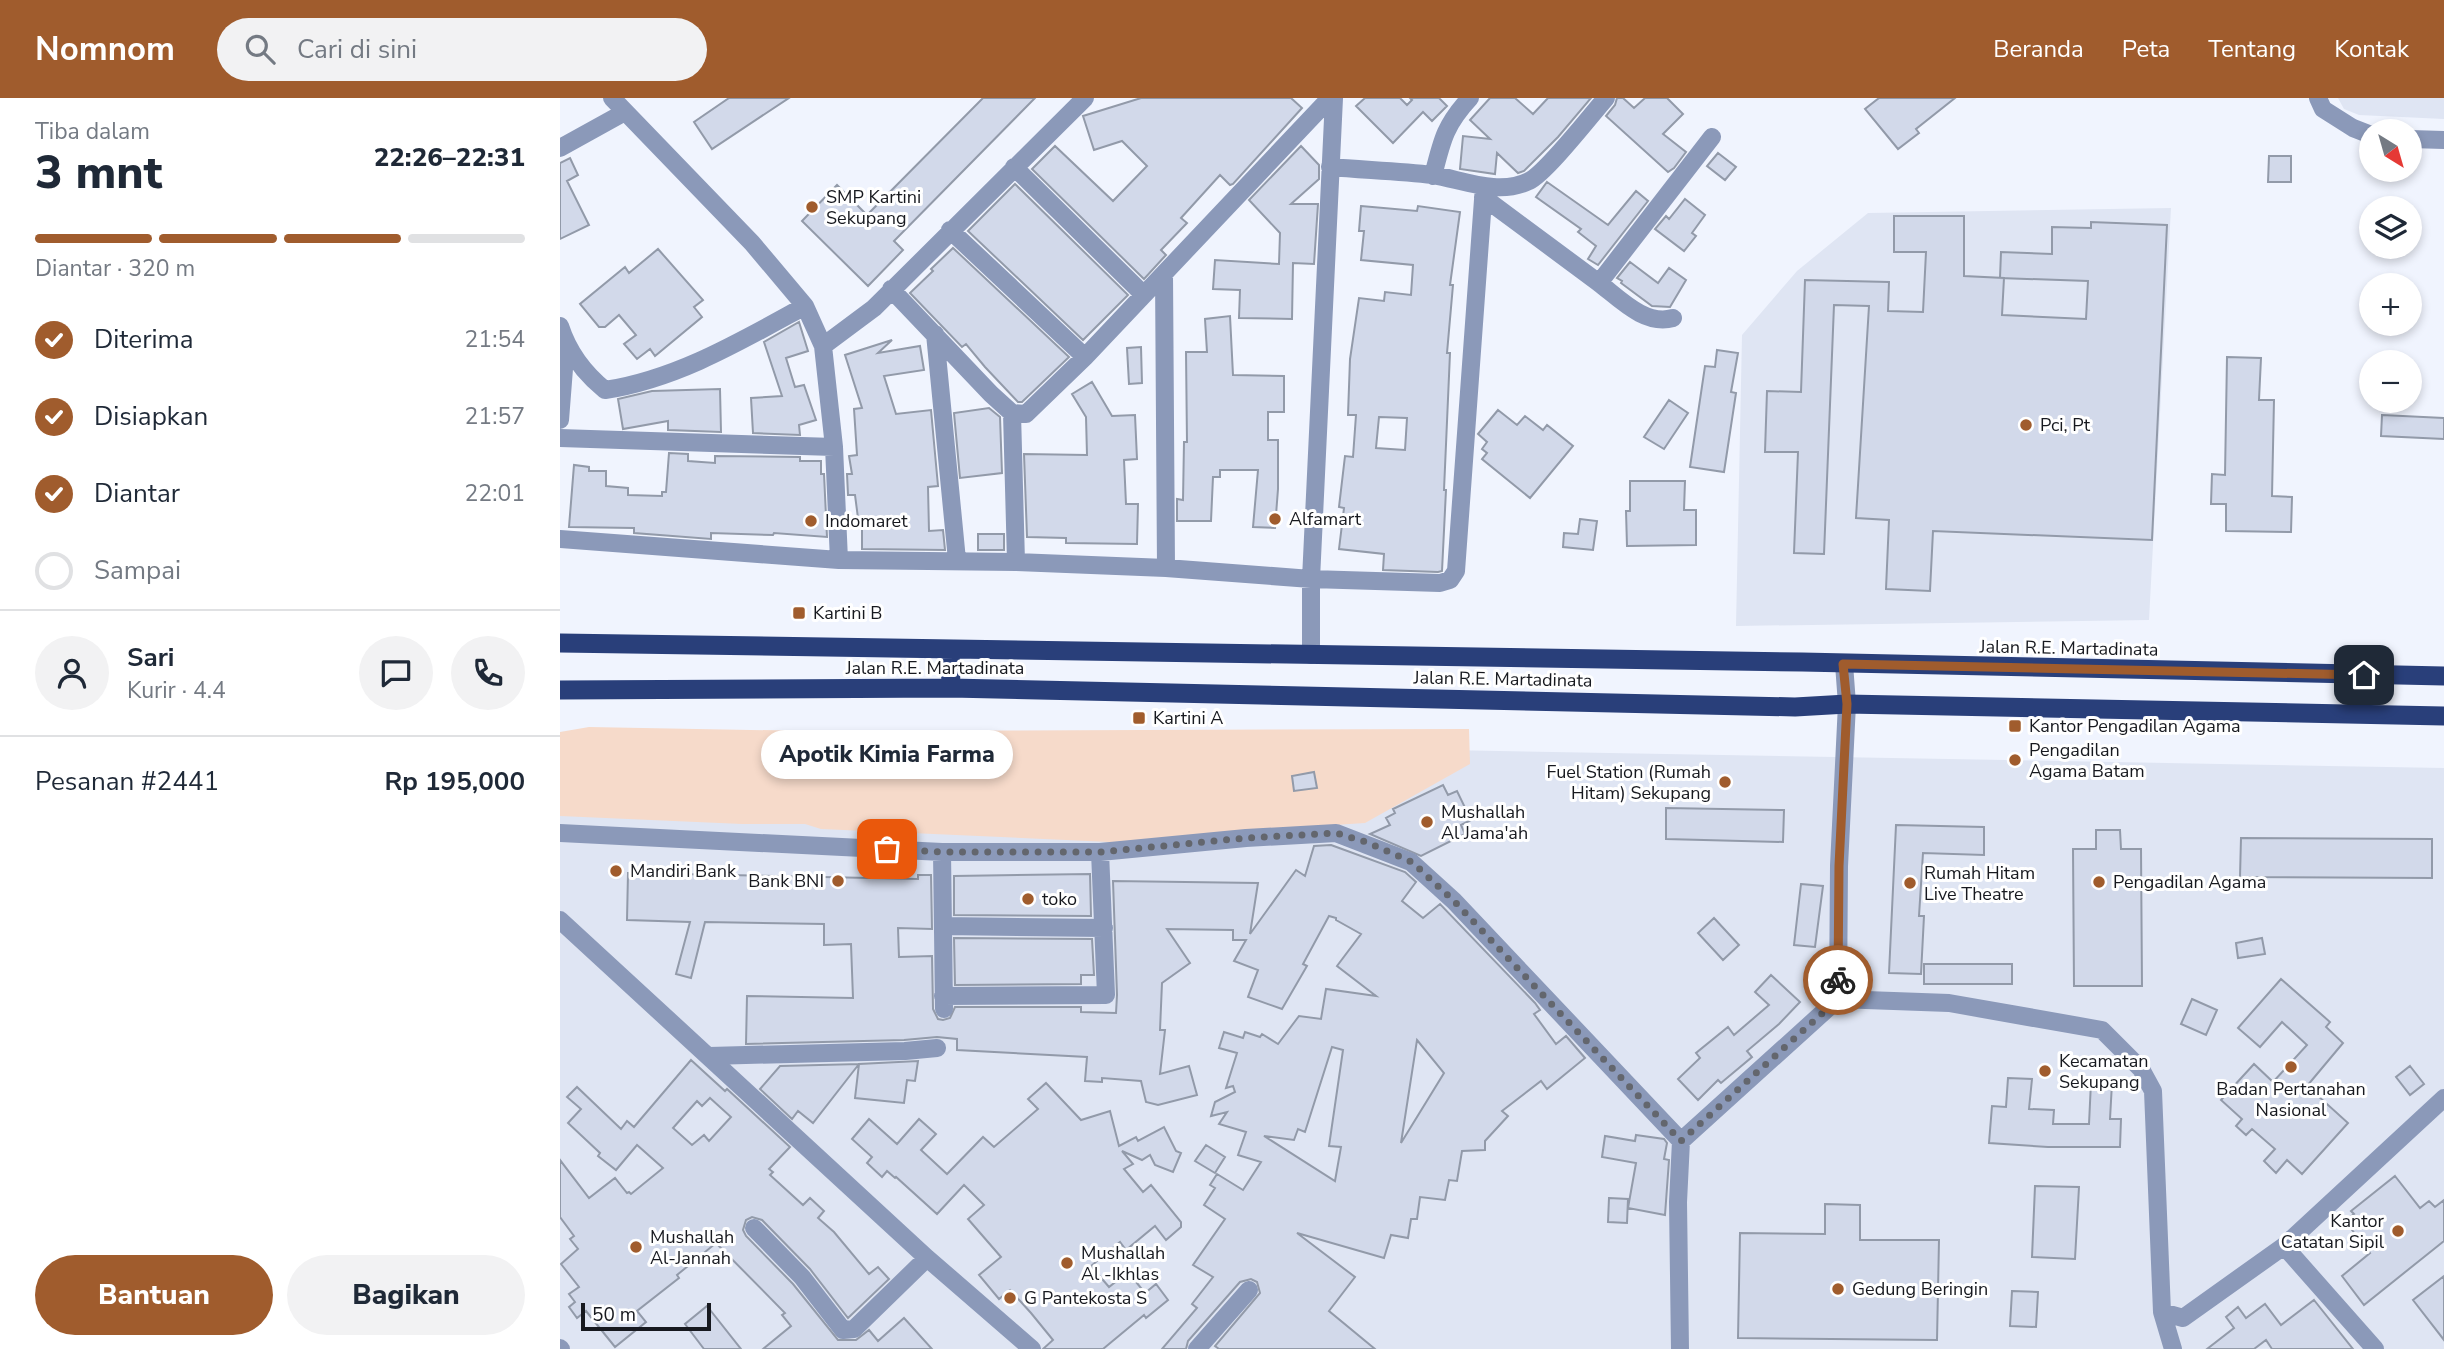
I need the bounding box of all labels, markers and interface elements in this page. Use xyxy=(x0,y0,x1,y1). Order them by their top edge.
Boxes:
search box xyxy=(217,18,707,81)
text: Nomnom xyxy=(35,27,175,72)
icon: search xyxy=(241,30,279,68)
text: Cari di sini xyxy=(297,32,417,67)
text: Beranda xyxy=(1993,33,2084,65)
text: Peta xyxy=(2122,33,2170,65)
text: Tentang xyxy=(2208,33,2296,65)
text: Kontak xyxy=(2334,33,2409,65)
text: Tiba dalam xyxy=(35,116,150,147)
north arrow xyxy=(2359,119,2422,182)
map controls xyxy=(2359,119,2422,413)
text: 22:26–22:31 xyxy=(374,140,525,175)
text: 3 mnt xyxy=(35,141,162,204)
place label: SMP Kartini Sekupang xyxy=(826,185,921,230)
button: layers xyxy=(2359,196,2422,259)
marker: SMP Kartini Sekupang xyxy=(804,199,820,215)
text: Diantar · 320 m xyxy=(35,253,195,284)
button: + xyxy=(2359,273,2422,336)
icon: check xyxy=(35,321,73,359)
text: Diterima xyxy=(94,322,194,357)
text: 21:54 xyxy=(465,324,525,355)
button: − xyxy=(2359,350,2422,413)
icon: check xyxy=(35,398,73,436)
text: Disiapkan xyxy=(94,399,208,434)
text: 21:57 xyxy=(465,401,525,432)
place label: Pci, Pt xyxy=(2040,413,2091,437)
marker: Pci, Pt xyxy=(2018,417,2034,433)
icon: check xyxy=(35,475,73,513)
text: Diantar xyxy=(94,476,180,511)
text: 22:01 xyxy=(465,478,525,509)
place label: Alfamart xyxy=(1289,507,1362,531)
place label: Indomaret xyxy=(825,509,908,533)
marker: Alfamart xyxy=(1267,511,1283,527)
marker: Indomaret xyxy=(803,513,819,529)
text: Sampai xyxy=(94,553,181,588)
place label: Kartini B xyxy=(813,601,882,625)
marker: Kartini B xyxy=(791,605,807,621)
street label: Jalan R.E. Martadinata xyxy=(1978,634,2159,662)
button: person xyxy=(35,636,109,710)
button: chat xyxy=(359,636,433,710)
button: phone xyxy=(451,636,525,710)
text: Sari xyxy=(127,640,174,675)
pin xyxy=(2334,645,2394,705)
street label: Jalan R.E. Martadinata xyxy=(845,656,1024,680)
icon: home xyxy=(2345,656,2383,694)
street label: Jalan R.E. Martadinata xyxy=(1412,665,1593,693)
text: Kurir · 4.4 xyxy=(127,675,226,706)
place label: Kartini A xyxy=(1153,706,1223,730)
marker: Kartini A xyxy=(1131,710,1147,726)
place label: Kantor Pengadilan Agama xyxy=(2029,714,2241,738)
marker: Kantor Pengadilan Agama xyxy=(2007,718,2023,734)
callout: Apotik Kimia Farma xyxy=(761,730,1013,779)
place label: Pengadilan Agama Batam xyxy=(2029,738,2145,783)
text: Apotik Kimia Farma xyxy=(779,739,995,770)
marker: Pengadilan Agama Batam xyxy=(2007,752,2023,768)
place label: Fuel Station (Rumah Hitam) Sekupang xyxy=(1546,760,1711,805)
text: Pesanan #2441 xyxy=(35,764,219,799)
text: Rp 195,000 xyxy=(384,764,525,799)
marker: Fuel Station (Rumah Hitam) Sekupang xyxy=(1717,774,1733,790)
place label: Mushallah Al Jama'ah xyxy=(1441,800,1528,845)
marker: Mushallah Al Jama'ah xyxy=(1419,814,1435,830)
pin xyxy=(857,819,917,879)
icon: bag xyxy=(868,830,906,868)
place label: Mandiri Bank xyxy=(630,859,737,883)
place label: Rumah Hitam Live Theatre xyxy=(1924,861,2035,906)
marker: Mandiri Bank xyxy=(608,863,624,879)
place label: Bank BNI xyxy=(748,869,824,893)
place label: Pengadilan Agama xyxy=(2113,870,2266,894)
marker: Bank BNI xyxy=(830,873,846,889)
marker: Pengadilan Agama xyxy=(2091,874,2107,890)
marker: Rumah Hitam Live Theatre xyxy=(1902,875,1918,891)
place label: toko xyxy=(1042,887,1077,911)
marker: toko xyxy=(1020,891,1036,907)
courier xyxy=(1803,945,1873,1015)
icon: bike xyxy=(1819,961,1857,999)
place label: Kecamatan Sekupang xyxy=(2059,1049,2148,1094)
marker: Badan Pertanahan Nasional xyxy=(2283,1059,2299,1075)
marker: Kecamatan Sekupang xyxy=(2037,1063,2053,1079)
place label: Badan Pertanahan Nasional xyxy=(2216,1077,2366,1122)
place label: Kantor Catatan Sipil xyxy=(2281,1209,2385,1254)
marker: Kantor Catatan Sipil xyxy=(2390,1223,2406,1239)
place label: Mushallah Al-Jannah xyxy=(650,1225,734,1270)
marker: Mushallah Al-Jannah xyxy=(628,1239,644,1255)
place label: Mushallah Al -Ikhlas xyxy=(1081,1241,1165,1286)
button: Bantuan xyxy=(35,1255,273,1335)
button: Bagikan xyxy=(287,1255,525,1335)
marker: Mushallah Al -Ikhlas xyxy=(1059,1255,1075,1271)
place label: Gedung Beringin xyxy=(1852,1277,1988,1301)
marker: Gedung Beringin xyxy=(1830,1281,1846,1297)
place label: G Pantekosta S xyxy=(1024,1286,1147,1310)
marker: G Pantekosta S xyxy=(1002,1290,1018,1306)
scale bar xyxy=(581,1300,710,1332)
text: 50 m xyxy=(592,1302,636,1328)

